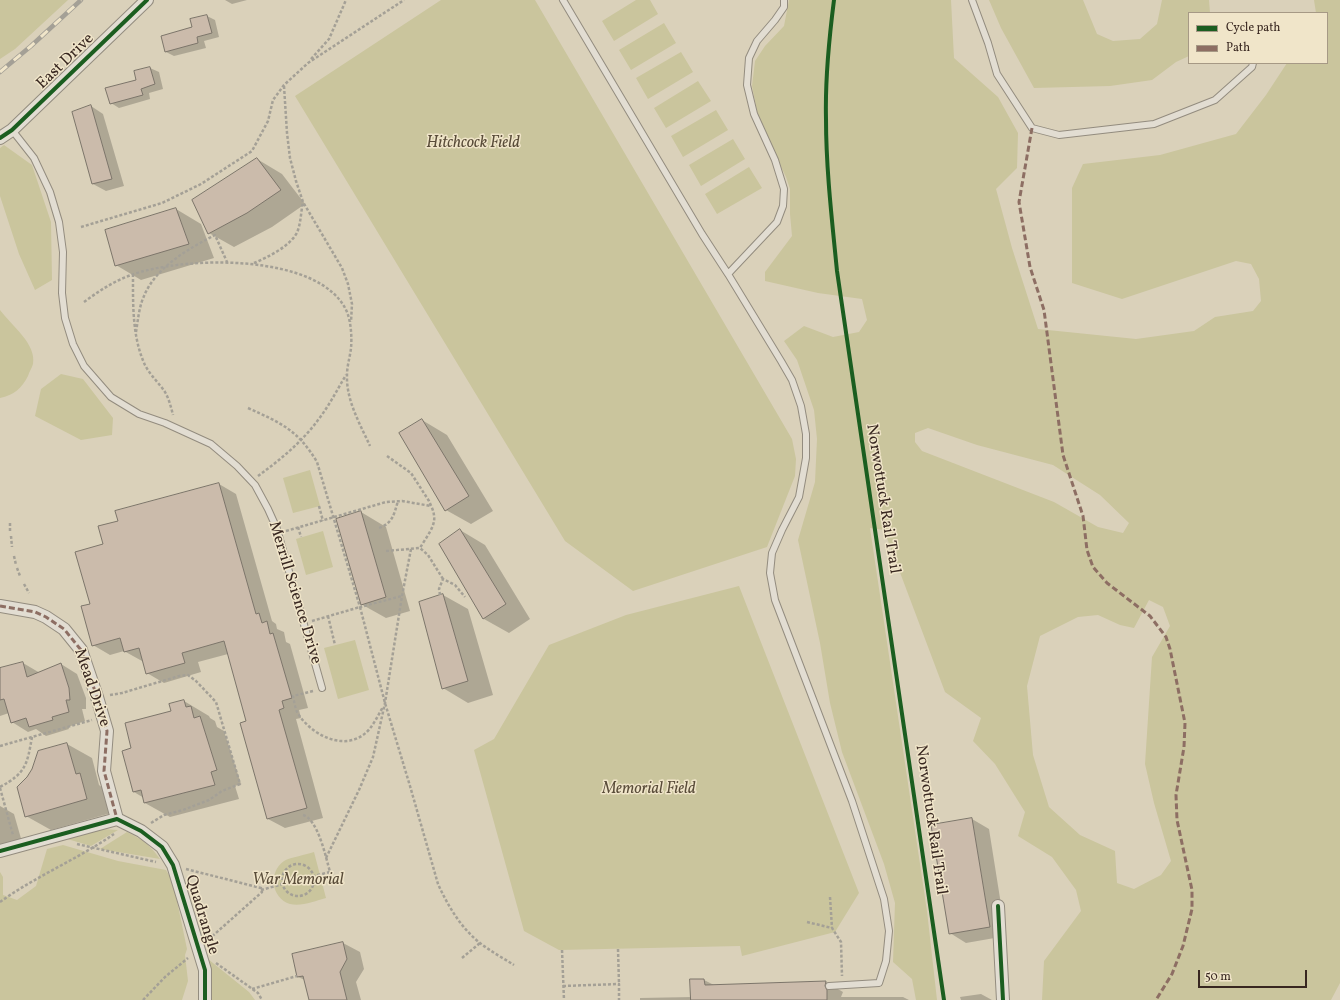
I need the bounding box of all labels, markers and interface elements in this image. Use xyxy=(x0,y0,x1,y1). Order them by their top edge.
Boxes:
legend xyxy=(1188,12,1328,64)
text: Cycle path xyxy=(1226,20,1281,36)
street label: East Drive xyxy=(33,30,99,94)
text: Path xyxy=(1226,40,1250,56)
park label: Hitchcock Field xyxy=(426,134,520,154)
street label: Norwottuck Rail Trail xyxy=(861,423,903,575)
street label: Merrill Science Drive xyxy=(263,519,325,667)
street label: Mead Drive xyxy=(69,646,113,730)
street label: Norwottuck Rail Trail xyxy=(910,744,950,896)
park label: Memorial Field xyxy=(602,780,696,800)
park label: War Memorial xyxy=(252,871,344,891)
street label: Quadrangle xyxy=(180,873,222,957)
scale bar xyxy=(1200,962,1309,988)
text: 50 m xyxy=(1205,969,1231,985)

